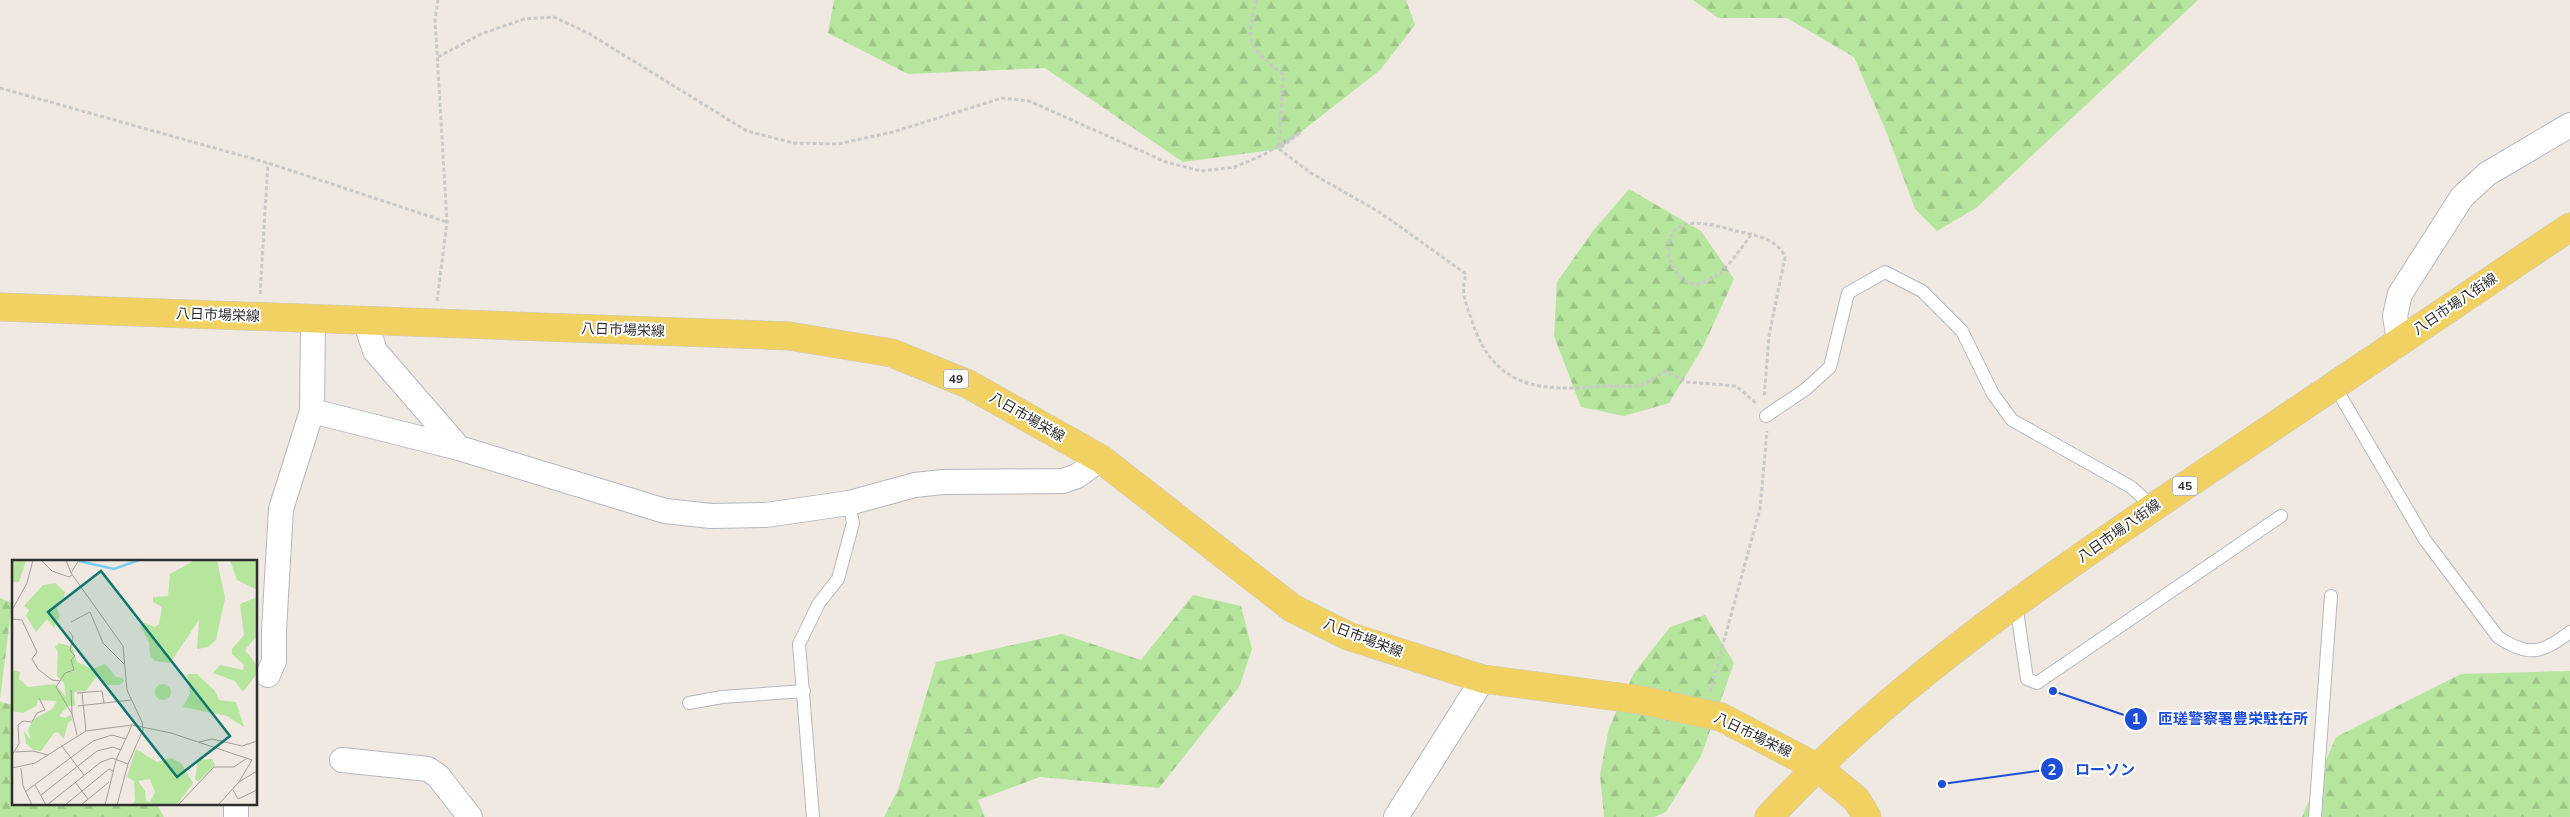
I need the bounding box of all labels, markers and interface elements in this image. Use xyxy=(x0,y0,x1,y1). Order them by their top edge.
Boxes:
street label: 八日市場八街線 xyxy=(2409,269,2501,339)
street label: 八日市場栄線 xyxy=(176,304,260,326)
street label: 八日市場栄線 xyxy=(581,319,665,341)
road number: 49 xyxy=(944,369,968,388)
street label: 八日市場栄線 xyxy=(986,388,1068,446)
road number: 45 xyxy=(2172,476,2198,496)
street label: 八日市場八街線 xyxy=(2073,495,2165,567)
inset map xyxy=(12,560,258,804)
street label: 八日市場栄線 xyxy=(1320,614,1406,662)
callout: 匝瑳警察署豊栄駐在所 xyxy=(2123,704,2318,734)
street label: 八日市場栄線 xyxy=(1711,708,1795,762)
text: 1 xyxy=(2131,709,2141,729)
text: 匝瑳警察署豊栄駐在所 xyxy=(2158,709,2308,729)
callout: ローソン xyxy=(2040,754,2145,784)
text: 2 xyxy=(2047,760,2057,780)
text: ローソン xyxy=(2075,760,2135,780)

